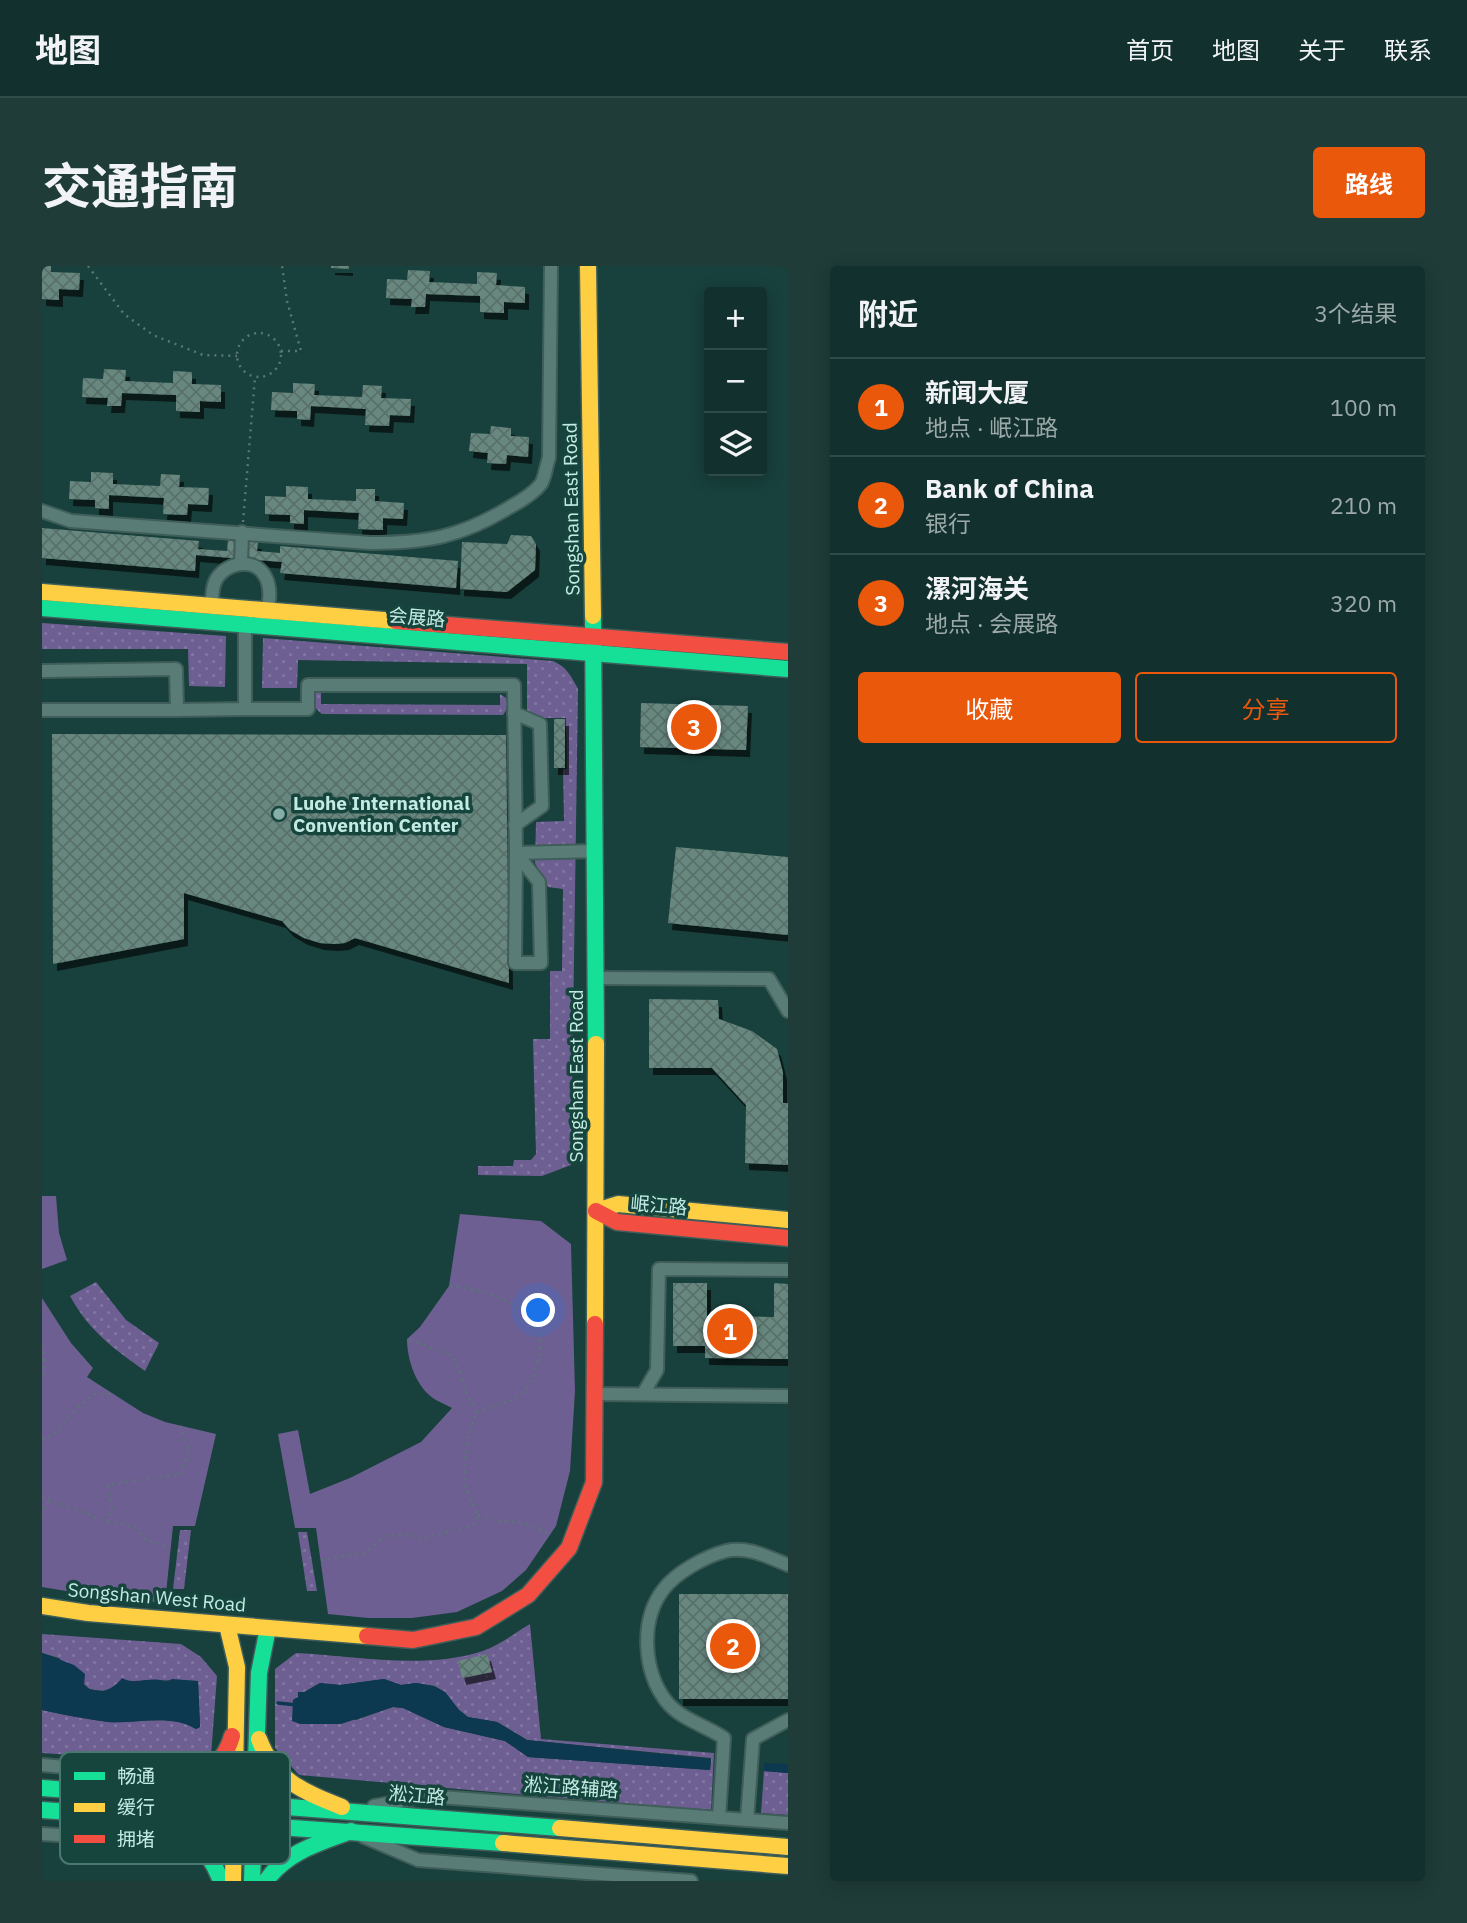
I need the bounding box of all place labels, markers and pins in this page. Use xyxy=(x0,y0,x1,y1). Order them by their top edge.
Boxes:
pin: 3 xyxy=(671,701,717,753)
place label: Luohe International Convention Center xyxy=(293,791,470,837)
marker: Luohe International Convention Center xyxy=(271,806,287,822)
pin: 1 xyxy=(707,1305,753,1357)
pin: 2 xyxy=(710,1620,756,1672)

